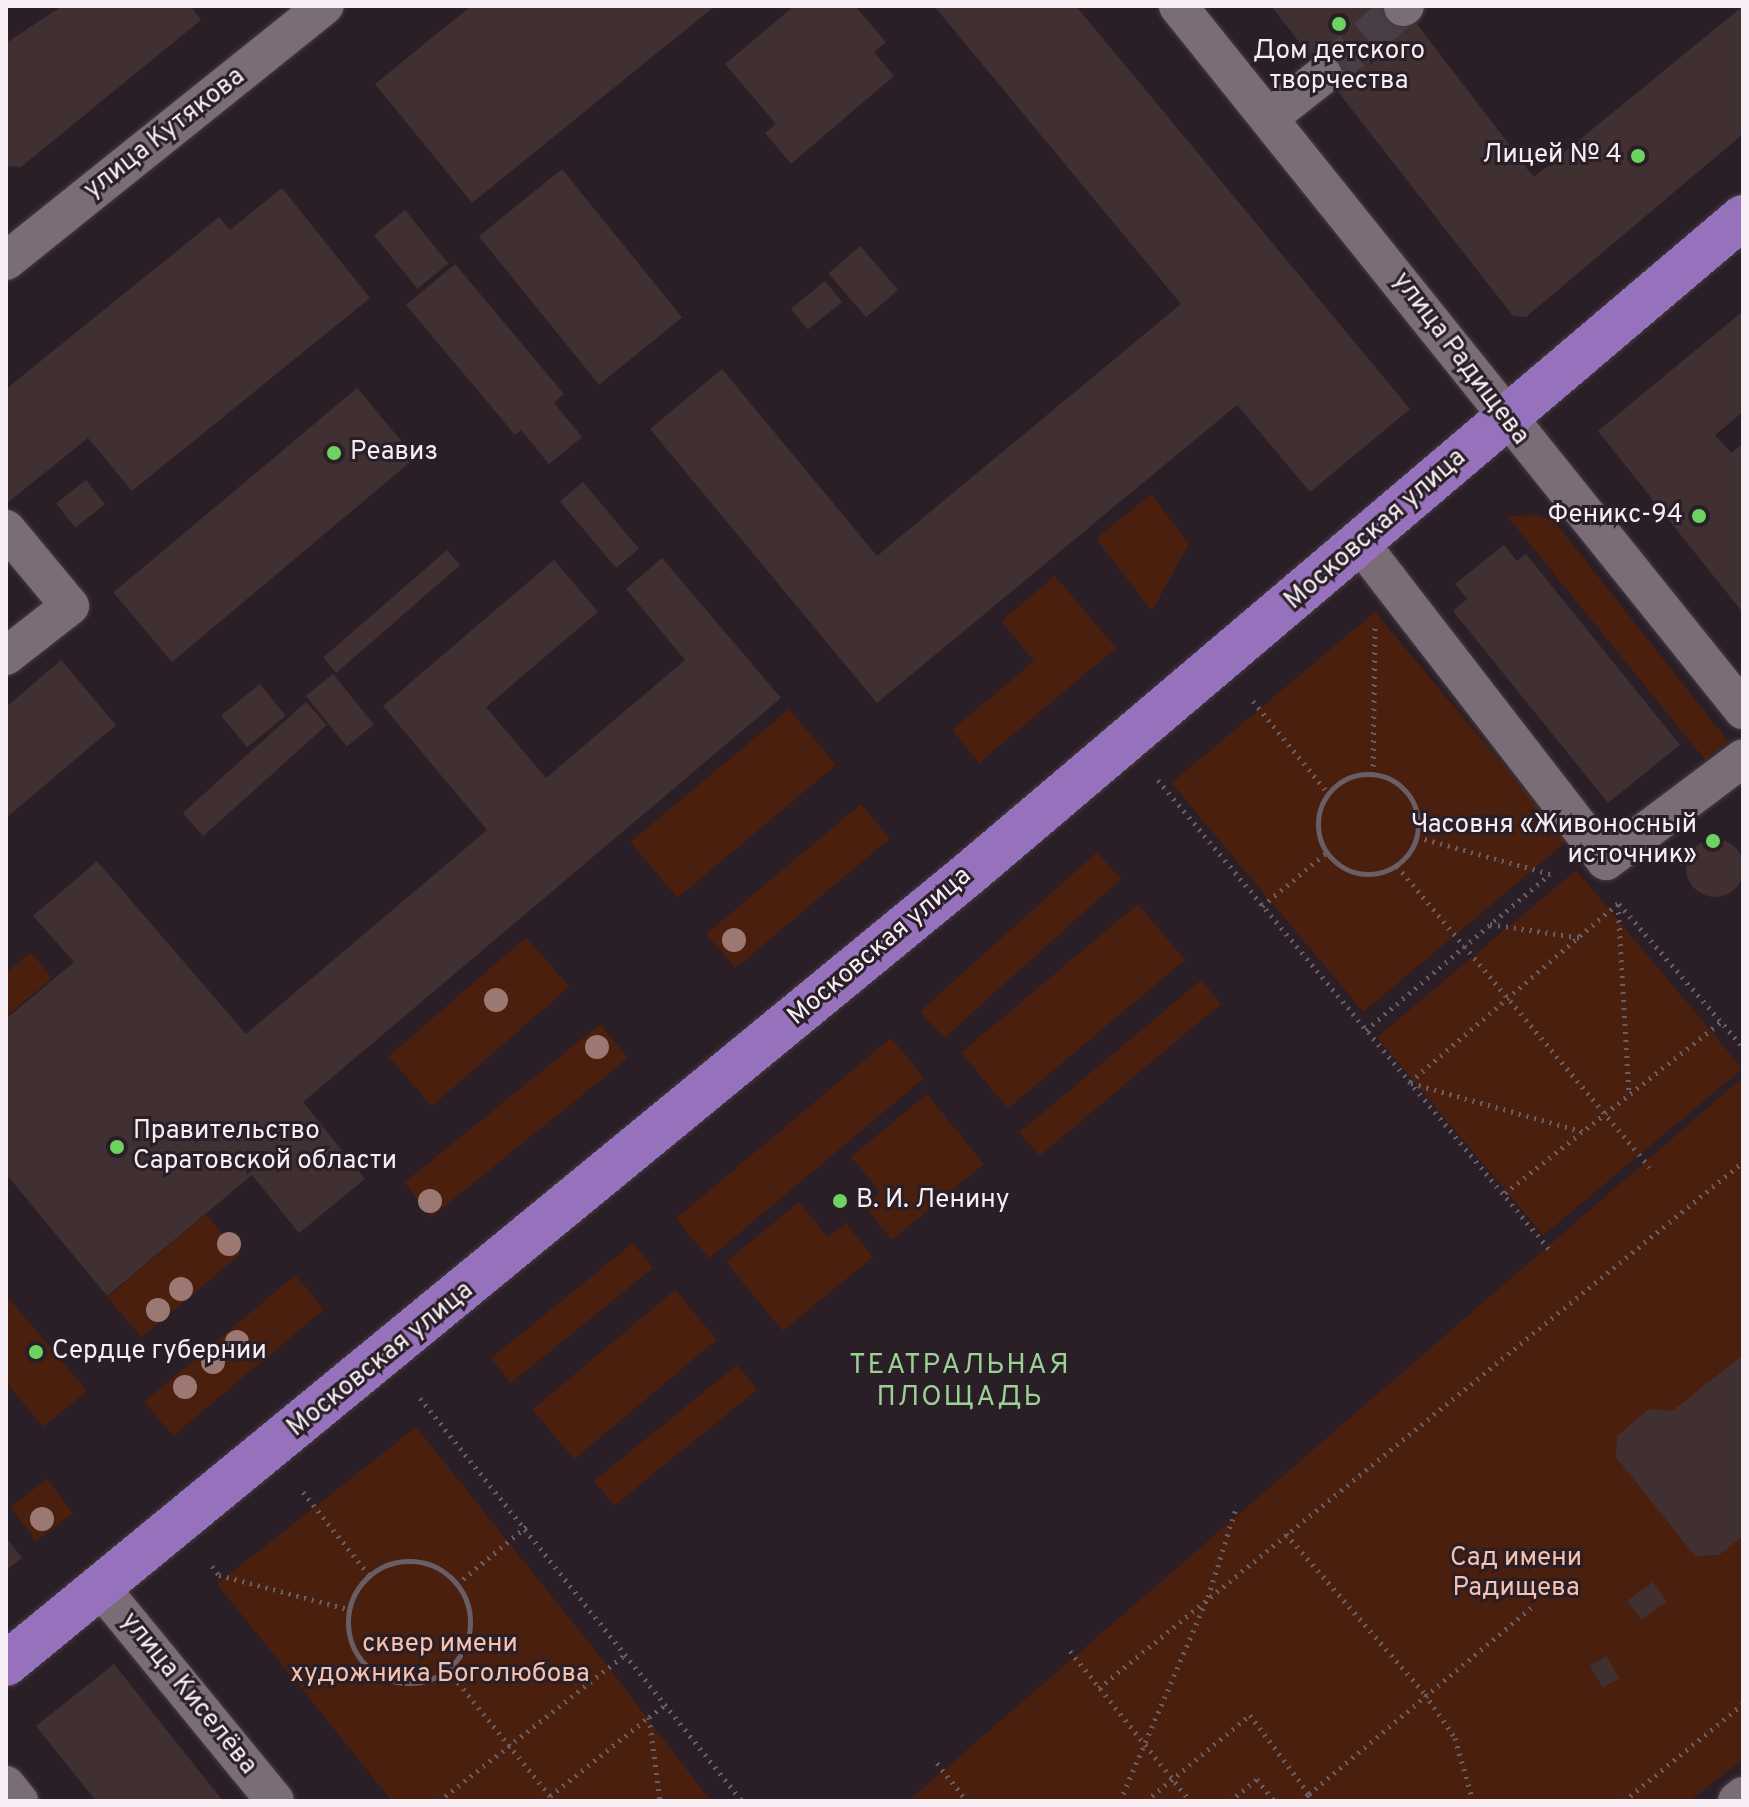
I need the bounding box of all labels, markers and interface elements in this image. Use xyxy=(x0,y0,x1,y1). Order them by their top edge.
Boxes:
marker: Дом детского творчества xyxy=(1330,15,1348,33)
place label: Дом детского творчества xyxy=(1253,36,1425,98)
street label: улица Кутякова xyxy=(78,62,252,206)
place label: Лицей № 4 xyxy=(1482,140,1622,172)
marker: Лицей № 4 xyxy=(1629,147,1647,165)
street label: улица Радищева xyxy=(1385,267,1535,451)
place label: Реавиз xyxy=(350,437,438,469)
street label: Московская улица xyxy=(1279,443,1473,617)
marker: Реавиз xyxy=(325,444,343,462)
place label: Феникс-94 xyxy=(1548,500,1683,532)
marker: Феникс-94 xyxy=(1690,507,1708,525)
place label: Часовня «Живоносный источник» xyxy=(1411,810,1697,872)
marker: Часовня «Живоносный источник» xyxy=(1704,832,1722,850)
street label: Московская улица xyxy=(782,861,978,1033)
place label: Правительство Саратовской области xyxy=(133,1116,397,1178)
marker: Правительство Саратовской области xyxy=(108,1138,126,1156)
place label: В. И. Ленину xyxy=(856,1185,1010,1217)
marker: В. И. Ленину xyxy=(831,1192,849,1210)
street label: Московская улица xyxy=(282,1276,480,1444)
place label: Сердце губернии xyxy=(52,1336,267,1368)
marker: Сердце губернии xyxy=(27,1343,45,1361)
district label: ТЕАТРАЛЬНАЯ ПЛОЩАДЬ xyxy=(849,1349,1071,1415)
park label: Сад имени Радищева xyxy=(1450,1543,1582,1604)
street label: улица Киселёва xyxy=(113,1607,263,1781)
park label: сквер имени художника Боголюбова xyxy=(290,1629,590,1690)

